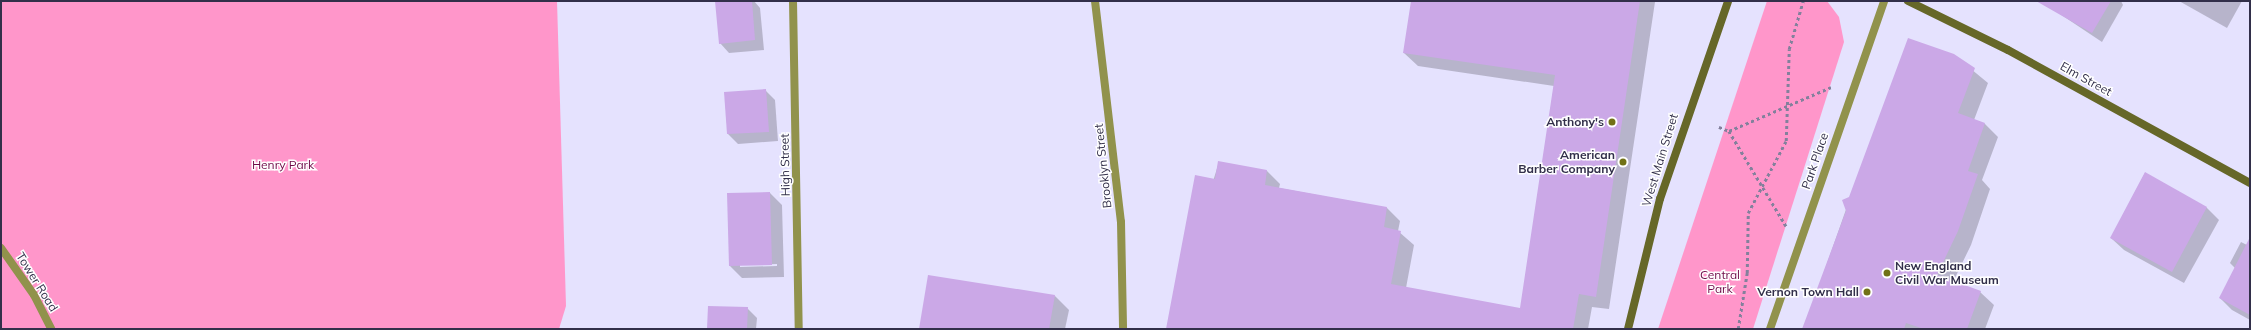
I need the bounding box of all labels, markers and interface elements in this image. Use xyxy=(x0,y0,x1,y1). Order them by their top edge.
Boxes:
street label: Elm Street xyxy=(2058,59,2114,99)
street label: West Main Street xyxy=(1639,112,1681,208)
place label: Anthony's xyxy=(1546,115,1604,129)
marker: Anthony's xyxy=(1607,117,1617,127)
street label: Brooklyn Street xyxy=(1091,123,1115,209)
street label: Park Place xyxy=(1799,131,1831,191)
street label: High Street xyxy=(777,134,793,196)
place label: American Barber Company xyxy=(1518,148,1615,176)
marker: American Barber Company xyxy=(1618,157,1628,167)
park label: Henry Park xyxy=(252,158,314,172)
street label: Tower Road xyxy=(13,250,61,314)
place label: New England Civil War Museum xyxy=(1895,259,1999,287)
park label: Central Park xyxy=(1700,268,1740,296)
marker: New England Civil War Museum xyxy=(1882,268,1892,278)
place label: Vernon Town Hall xyxy=(1757,285,1859,299)
marker: Vernon Town Hall xyxy=(1862,287,1872,297)

